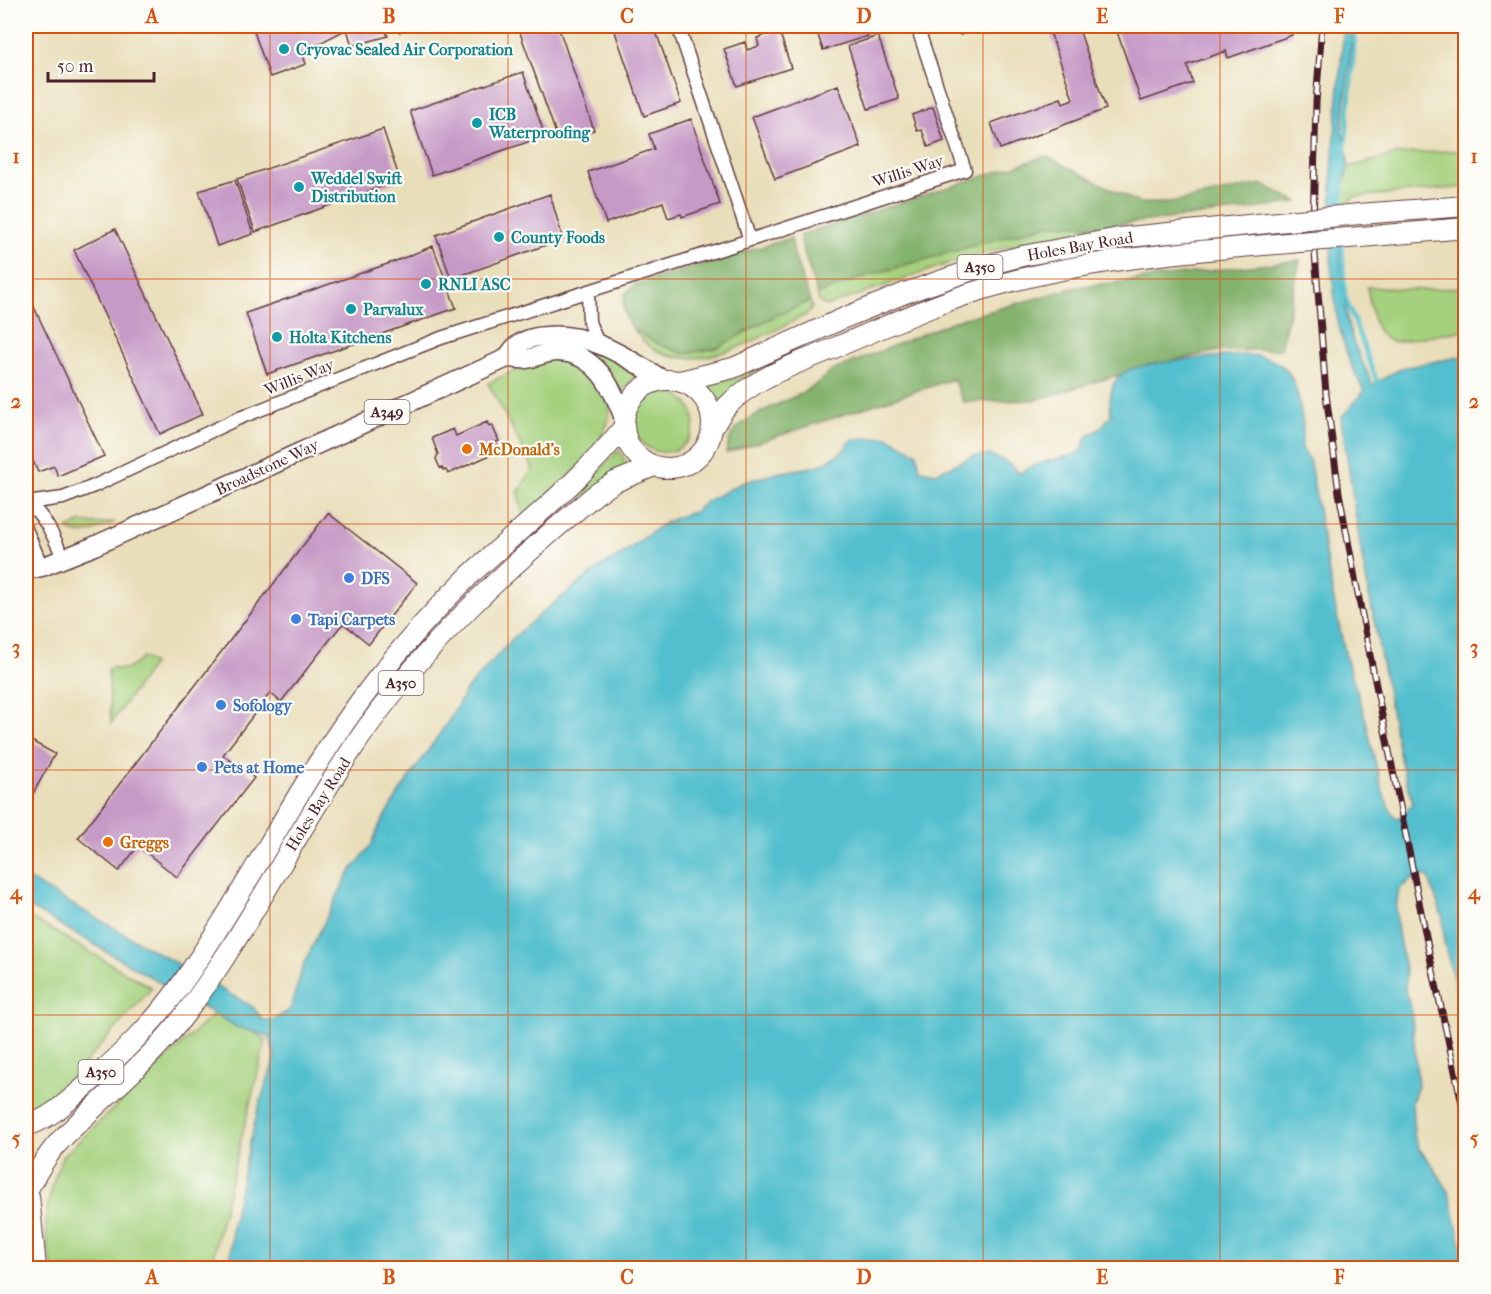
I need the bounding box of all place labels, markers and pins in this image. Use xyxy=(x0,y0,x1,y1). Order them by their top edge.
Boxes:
place label: Cryovac Sealed Air Corporation xyxy=(296,40,514,60)
marker: Cryovac Sealed Air Corporation xyxy=(277,42,291,56)
place label: ICB Waterproofing xyxy=(488,105,591,143)
marker: ICB Waterproofing xyxy=(470,116,484,130)
place label: Weddel Swift Distribution xyxy=(310,169,403,206)
marker: Weddel Swift Distribution xyxy=(292,180,306,194)
place label: County Foods xyxy=(511,228,605,248)
marker: County Foods xyxy=(492,230,506,244)
place label: RNLI ASC xyxy=(438,275,511,294)
marker: RNLI ASC xyxy=(419,277,433,291)
place label: Parvalux xyxy=(363,300,424,319)
marker: Parvalux xyxy=(344,302,358,316)
place label: Holta Kitchens xyxy=(289,328,391,347)
marker: Holta Kitchens xyxy=(270,330,284,344)
place label: McDonald's xyxy=(478,440,560,459)
marker: McDonald's xyxy=(460,442,474,456)
place label: DFS xyxy=(361,569,390,588)
marker: DFS xyxy=(342,571,356,585)
place label: Tapi Carpets xyxy=(307,610,395,630)
marker: Tapi Carpets xyxy=(289,612,303,626)
place label: Sofology xyxy=(233,696,293,716)
marker: Sofology xyxy=(214,698,228,712)
place label: Pets at Home xyxy=(214,758,305,777)
marker: Pets at Home xyxy=(195,760,209,774)
place label: Greggs xyxy=(120,833,169,853)
marker: Greggs xyxy=(101,835,115,849)

